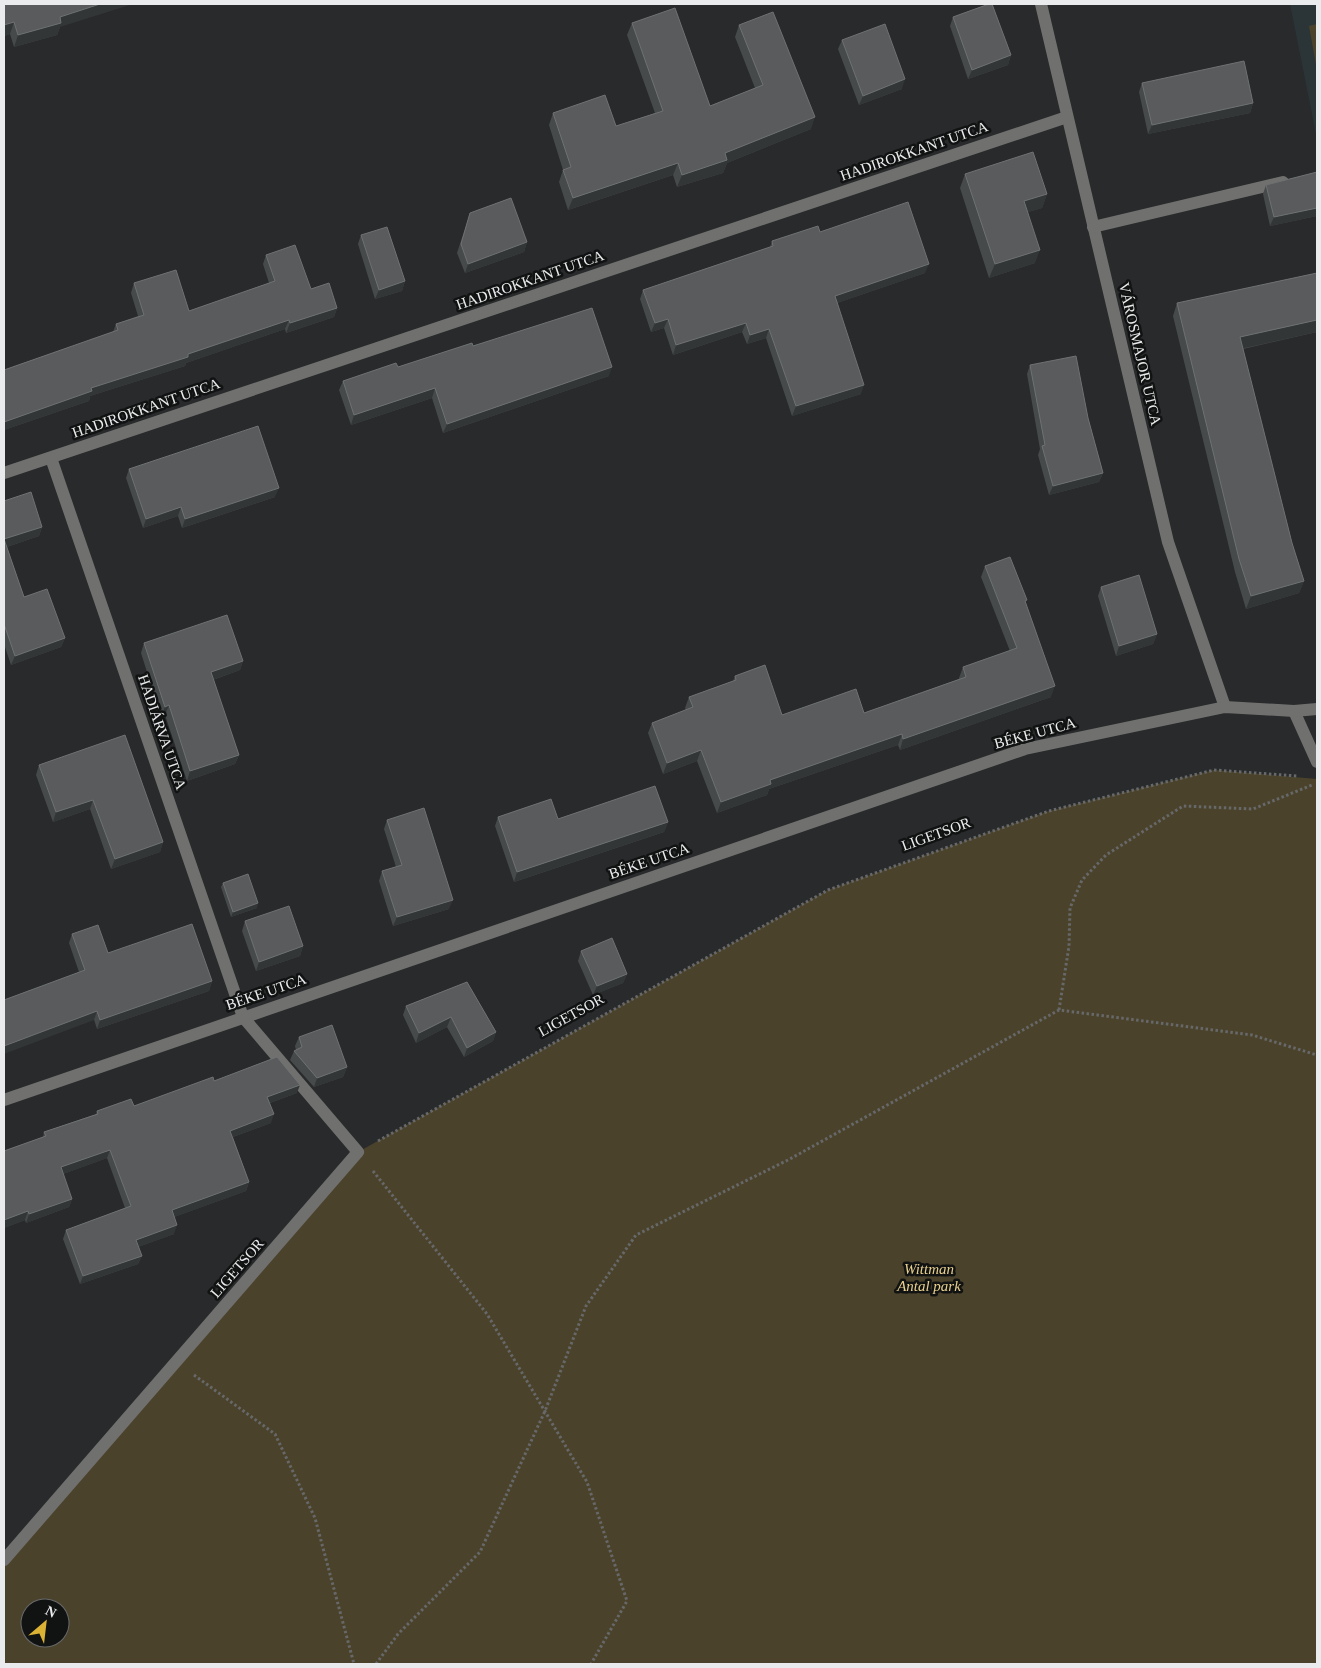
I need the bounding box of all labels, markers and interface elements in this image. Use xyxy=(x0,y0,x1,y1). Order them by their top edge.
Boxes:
street label: HADIROKKANT UTCA xyxy=(838,118,990,184)
street label: HADIROKKANT UTCA xyxy=(454,247,606,313)
street label: VÁROSMAJOR UTCA xyxy=(1116,281,1164,427)
street label: HADIROKKANT UTCA xyxy=(70,375,222,441)
street label: HADIÁRVA UTCA xyxy=(135,672,189,792)
street label: BÉKE UTCA xyxy=(992,714,1078,752)
street label: LIGETSOR xyxy=(899,814,973,854)
street label: BÉKE UTCA xyxy=(607,840,691,882)
street label: BÉKE UTCA xyxy=(224,971,308,1013)
street label: LIGETSOR xyxy=(535,990,607,1040)
street label: LIGETSOR xyxy=(207,1235,267,1301)
park label: Wittman Antal park xyxy=(896,1261,961,1294)
north arrow xyxy=(20,1598,70,1648)
text: N xyxy=(43,1603,59,1621)

